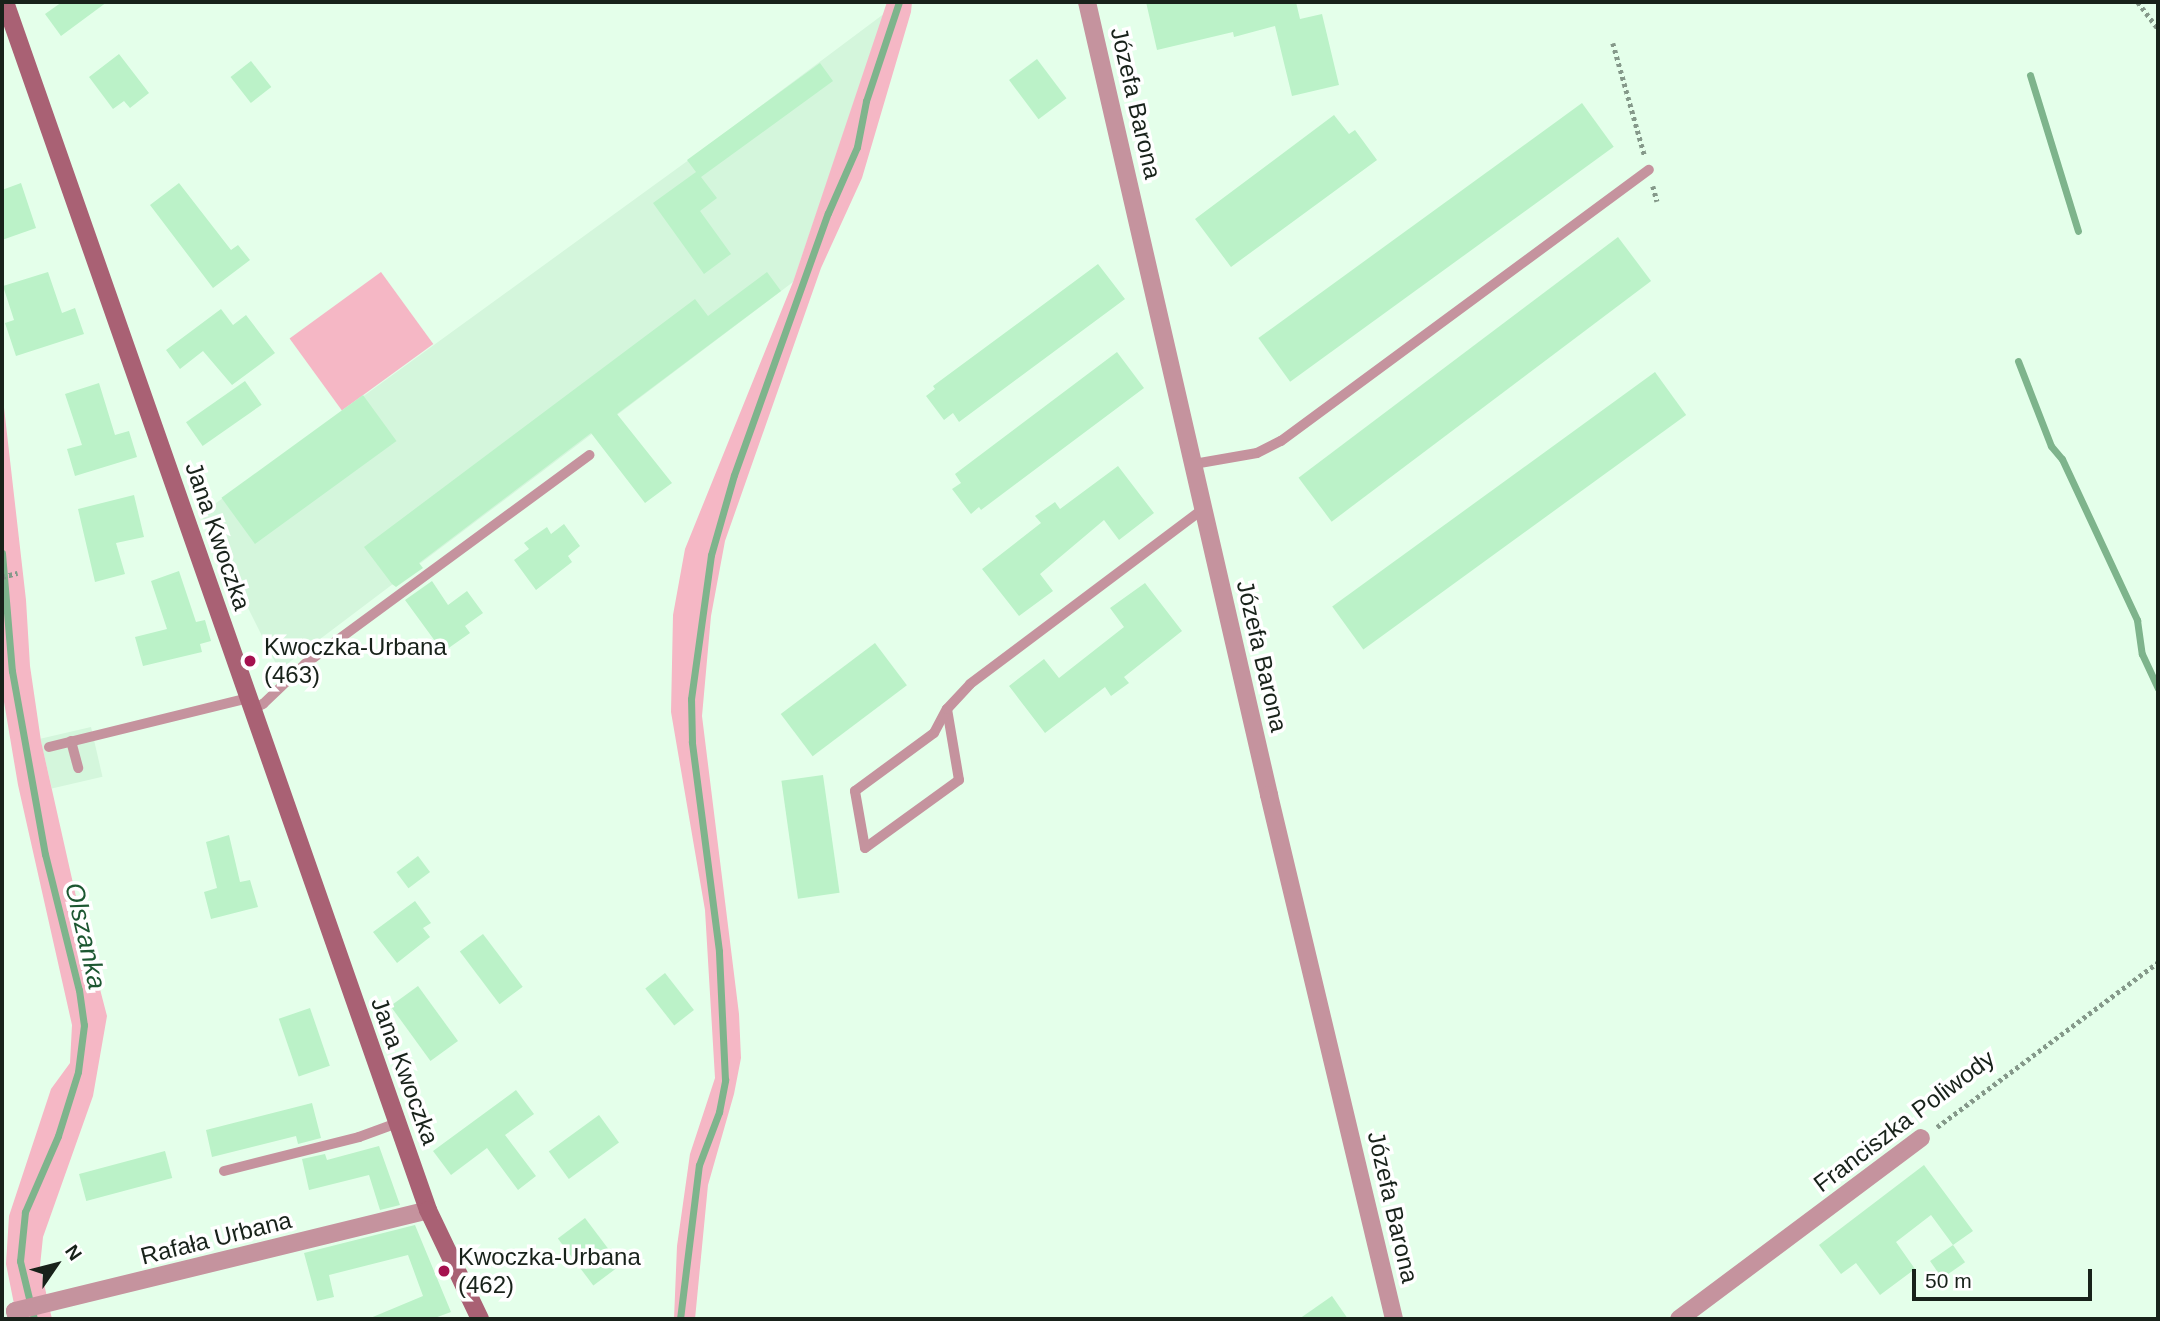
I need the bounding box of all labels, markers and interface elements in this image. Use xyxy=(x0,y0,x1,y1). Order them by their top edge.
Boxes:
street label: Józefa Barona xyxy=(1105,24,1167,182)
street label: Jana Kwoczka xyxy=(179,458,257,614)
street label: Józefa Barona xyxy=(1231,577,1293,735)
place label: Kwoczka-Urbana (463) xyxy=(264,633,447,689)
marker: Kwoczka-Urbana (463) xyxy=(242,653,258,669)
water label: Olszanka xyxy=(58,880,112,992)
street label: Jana Kwoczka xyxy=(365,993,445,1149)
street label: Franciszka Poliwody xyxy=(1808,1044,2000,1198)
street label: Józefa Barona xyxy=(1362,1128,1424,1286)
street label: Rafała Urbana xyxy=(137,1205,295,1271)
north arrow xyxy=(21,1230,91,1300)
text: N xyxy=(61,1241,86,1264)
place label: Kwoczka-Urbana (462) xyxy=(458,1243,641,1299)
scale bar xyxy=(1915,1254,2095,1298)
marker: Kwoczka-Urbana (462) xyxy=(436,1263,452,1279)
text: 50 m xyxy=(1925,1269,1972,1292)

